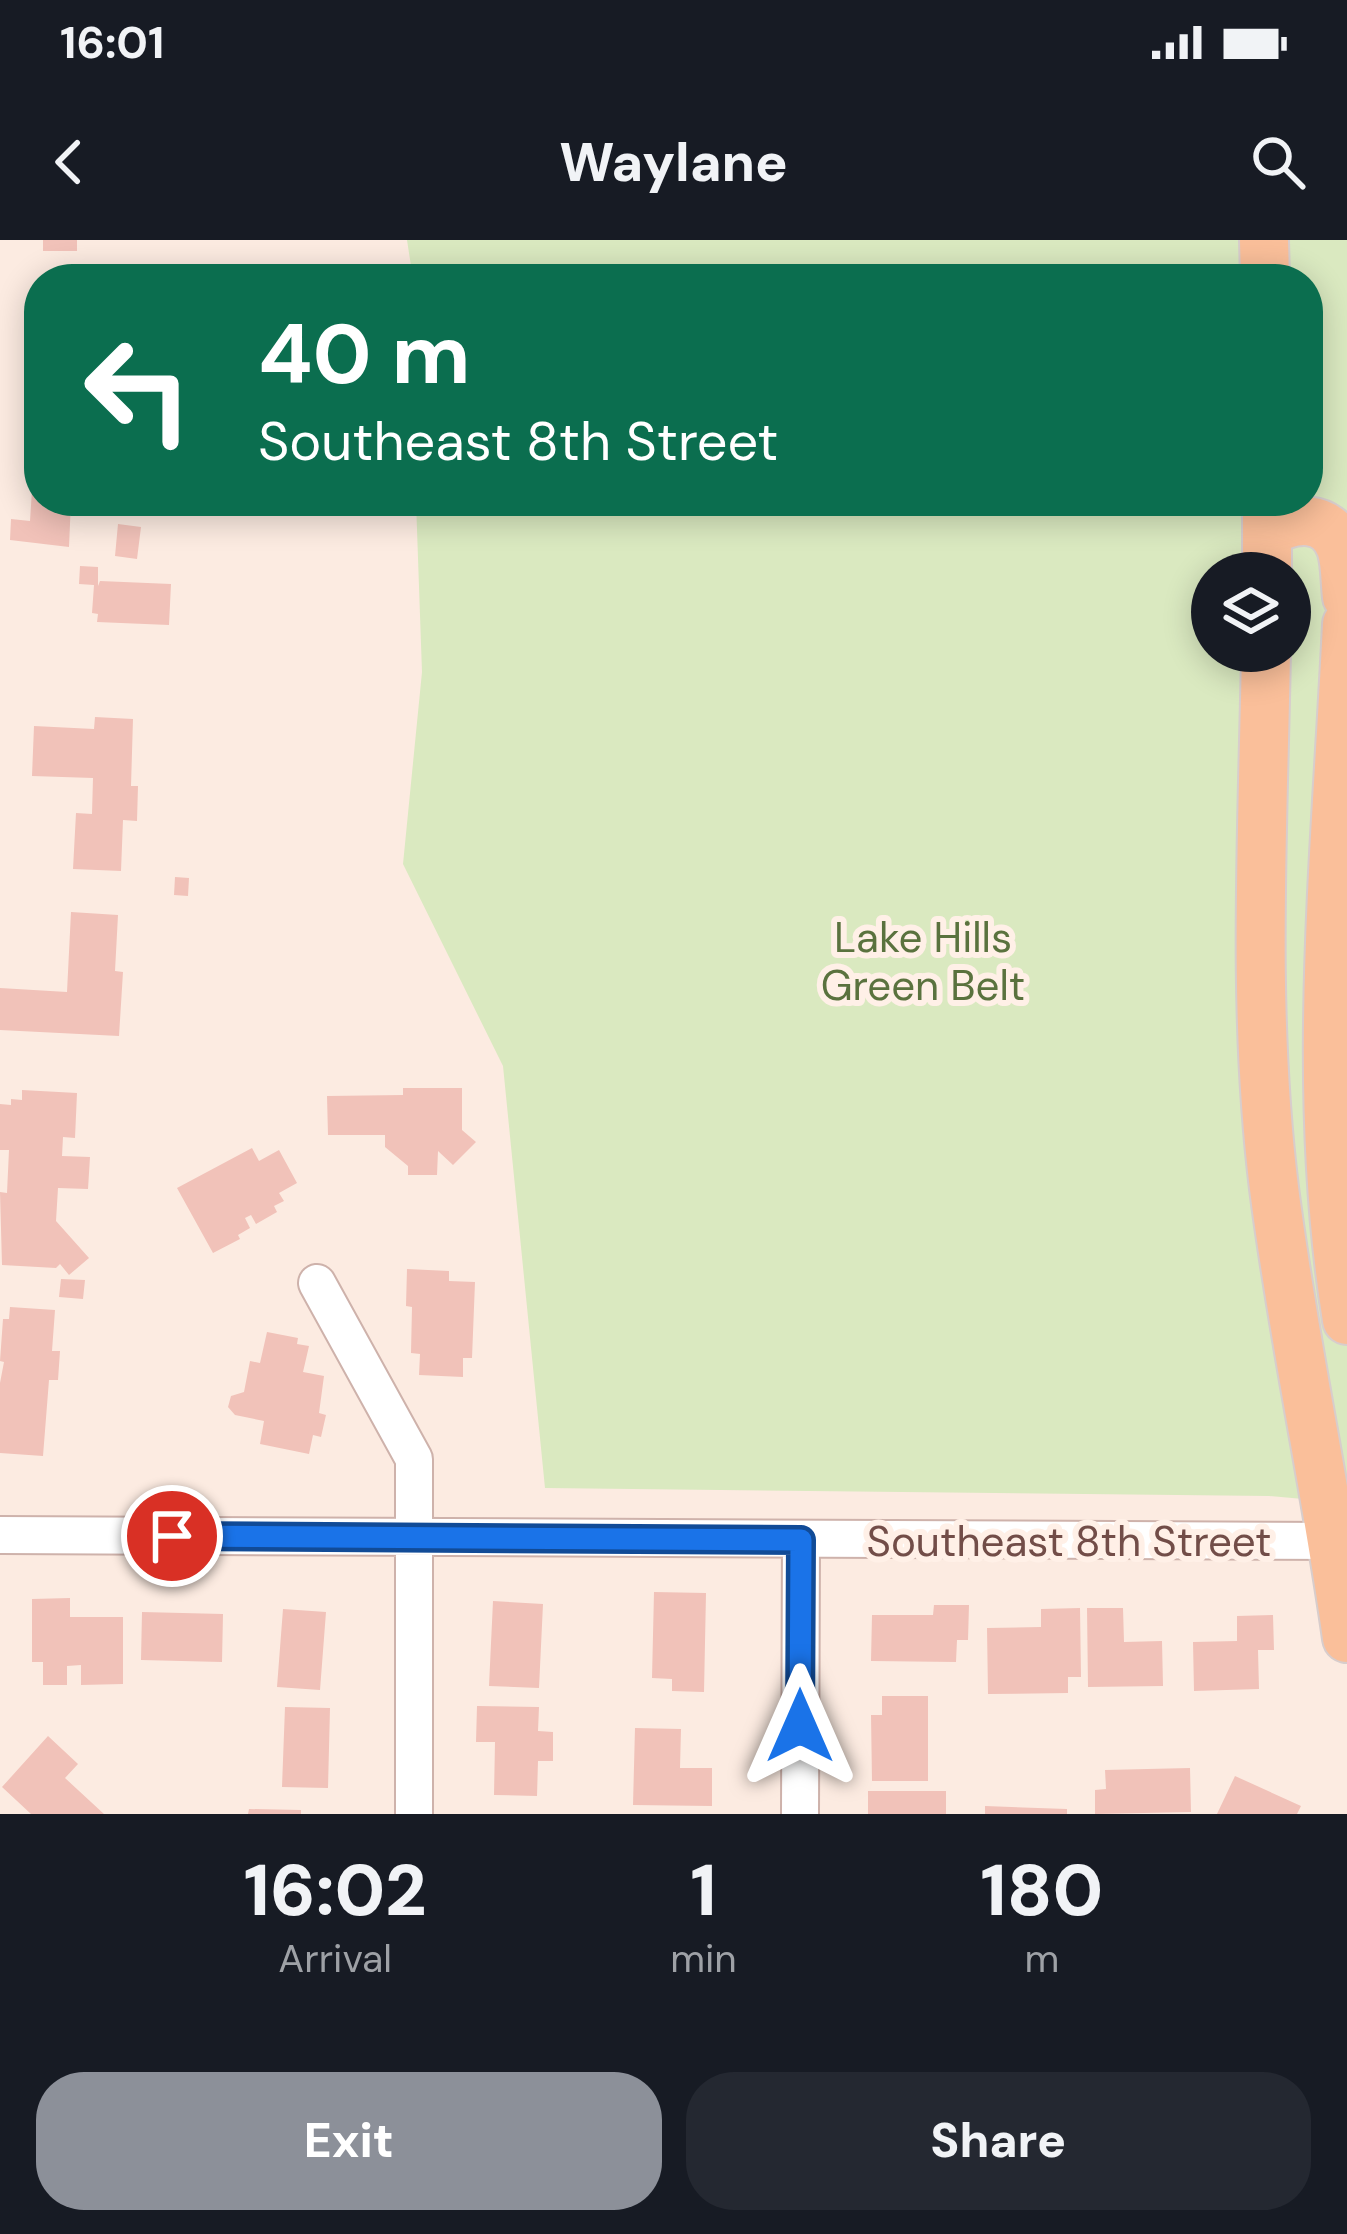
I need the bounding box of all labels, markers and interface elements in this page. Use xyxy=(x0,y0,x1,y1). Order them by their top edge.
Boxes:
text: 16:01 xyxy=(60,13,164,72)
text: Waylane xyxy=(559,127,788,198)
icon: back xyxy=(36,129,102,195)
icon: search xyxy=(1245,129,1311,195)
text: 40 m xyxy=(258,300,471,409)
icon: left xyxy=(60,312,216,468)
text: Southeast 8th Street xyxy=(258,406,778,477)
map controls xyxy=(1191,552,1311,672)
button: layers xyxy=(1191,552,1311,672)
park label: Lake Hills Green Belt xyxy=(821,910,1025,1013)
pin xyxy=(121,1485,223,1587)
icon: arrive xyxy=(139,1503,205,1569)
street label: Southeast 8th Street xyxy=(867,1514,1271,1569)
position arrow xyxy=(737,1663,863,1789)
text: 16:02 xyxy=(244,1844,427,1937)
text: 1 xyxy=(690,1844,717,1937)
text: 180 xyxy=(980,1844,1103,1937)
text: Arrival xyxy=(278,1933,392,1984)
text: min xyxy=(670,1933,737,1984)
text: m xyxy=(1024,1933,1059,1984)
button: Exit xyxy=(36,2072,662,2210)
button: Share xyxy=(686,2072,1311,2210)

